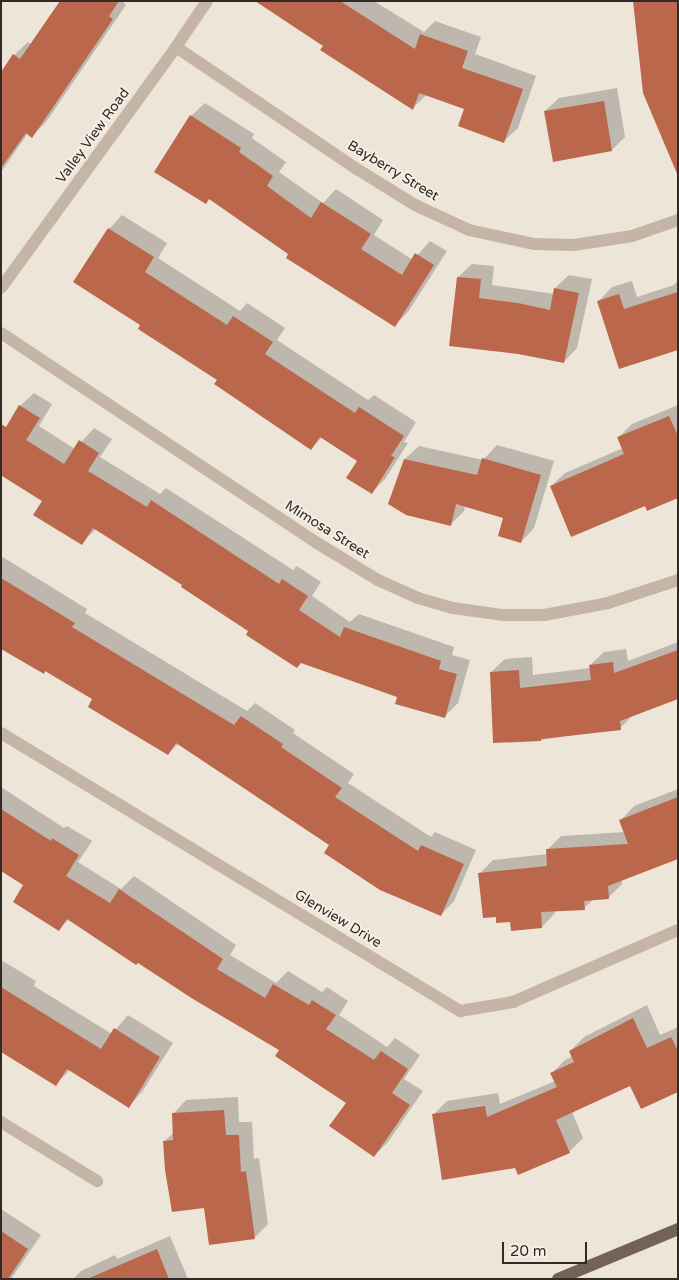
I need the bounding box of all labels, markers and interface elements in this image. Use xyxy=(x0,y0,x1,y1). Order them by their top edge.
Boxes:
street label: Valley View Road xyxy=(53,85,133,187)
street label: Bayberry Street xyxy=(344,137,442,205)
street label: Mimosa Street xyxy=(282,497,372,563)
street label: Glenview Drive xyxy=(292,886,384,952)
scale bar xyxy=(504,1232,589,1264)
text: 20 m xyxy=(510,1242,547,1260)

